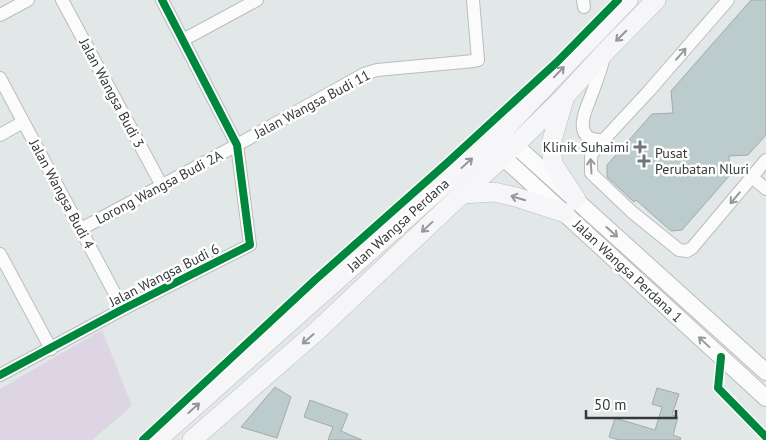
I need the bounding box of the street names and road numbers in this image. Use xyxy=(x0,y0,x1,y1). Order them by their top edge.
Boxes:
street label: Jalan Wangsa Budi 3 xyxy=(75,34,148,151)
street label: Jalan Wangsa Budi 11 xyxy=(250,66,373,143)
street label: Jalan Wangsa Budi 4 xyxy=(25,135,99,252)
street label: Lorong Wangsa Budi 2A xyxy=(92,146,226,228)
street label: Jalan Wangsa Perdana xyxy=(342,174,453,276)
street label: Jalan Wangsa Perdana 1 xyxy=(569,215,686,326)
street label: Jalan Wangsa Budi 6 xyxy=(105,239,222,311)

